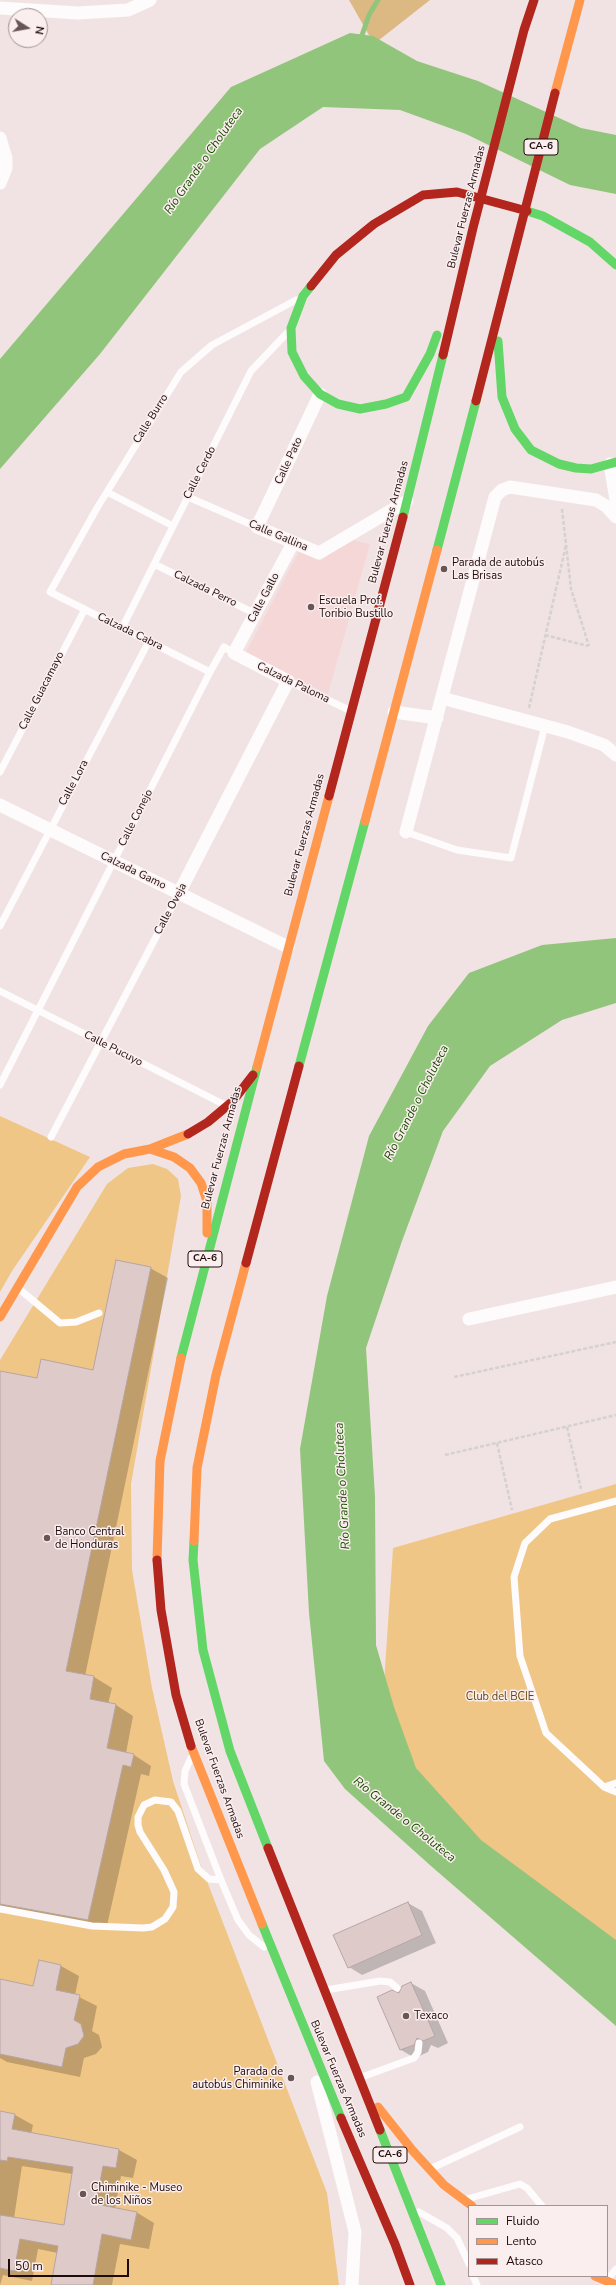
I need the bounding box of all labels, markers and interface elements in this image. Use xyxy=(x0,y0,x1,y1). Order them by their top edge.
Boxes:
north arrow xyxy=(8,8,48,48)
text: N xyxy=(31,25,47,36)
water label: Río Grande o Choluteca xyxy=(162,105,246,217)
road number: CA-6 xyxy=(524,139,558,155)
street label: Bulevar Fuerzas Armadas xyxy=(445,144,489,270)
street label: Calle Burro xyxy=(131,392,171,446)
street label: Calle Pato xyxy=(272,435,306,487)
street label: Calle Cerdo xyxy=(181,444,219,502)
street label: Bulevar Fuerzas Armadas xyxy=(366,459,412,585)
street label: Calle Gallina xyxy=(246,518,310,554)
place label: Parada de autobús Las Brisas xyxy=(452,556,544,582)
marker: Parada de autobús Las Brisas xyxy=(439,564,449,574)
street label: Calzada Perro xyxy=(171,568,239,610)
street label: Calle Gallo xyxy=(245,571,283,625)
place label: Escuela Prof. Toribio Bustillo xyxy=(319,594,393,620)
marker: Escuela Prof. Toribio Bustillo xyxy=(306,602,316,612)
street label: Calzada Cabra xyxy=(95,610,165,654)
street label: Calle Guacamayo xyxy=(17,650,67,732)
street label: Calzada Paloma xyxy=(254,660,332,706)
street label: Calle Lora xyxy=(56,758,92,808)
street label: Bulevar Fuerzas Armadas xyxy=(282,772,328,898)
street label: Calle Conejo xyxy=(116,787,156,849)
street label: Calzada Gamo xyxy=(98,849,168,893)
street label: Calle Oveja xyxy=(152,881,190,937)
street label: Calle Pucuyo xyxy=(81,1029,145,1069)
water label: Río Grande o Choluteca xyxy=(382,1043,452,1163)
street label: Bulevar Fuerzas Armadas xyxy=(199,1085,245,1211)
road number: CA-6 xyxy=(188,1251,222,1267)
water label: Río Grande o Choluteca xyxy=(332,1422,354,1550)
place label: Banco Central de Honduras xyxy=(55,1525,124,1551)
marker: Banco Central de Honduras xyxy=(42,1533,52,1543)
park label: Club del BCIE xyxy=(466,1690,534,1704)
street label: Bulevar Fuerzas Armadas xyxy=(191,1717,247,1841)
water label: Río Grande o Choluteca xyxy=(350,1774,458,1866)
place label: Texaco xyxy=(414,2009,448,2023)
marker: Texaco xyxy=(401,2011,411,2021)
street label: Bulevar Fuerzas Armadas xyxy=(307,2018,369,2140)
place label: Parada de autobús Chiminike xyxy=(192,2065,283,2091)
marker: Parada de autobús Chiminike xyxy=(286,2073,296,2083)
road number: CA-6 xyxy=(373,2147,407,2163)
place label: Chiminike - Museo de los Niños xyxy=(91,2181,182,2207)
marker: Chiminike - Museo de los Niños xyxy=(78,2189,88,2199)
legend xyxy=(468,2205,608,2277)
text: Fluido xyxy=(506,2213,539,2229)
text: Lento xyxy=(506,2233,536,2249)
scale bar xyxy=(10,2251,131,2277)
text: Atasco xyxy=(506,2253,543,2269)
text: 50 m xyxy=(15,2258,43,2274)

